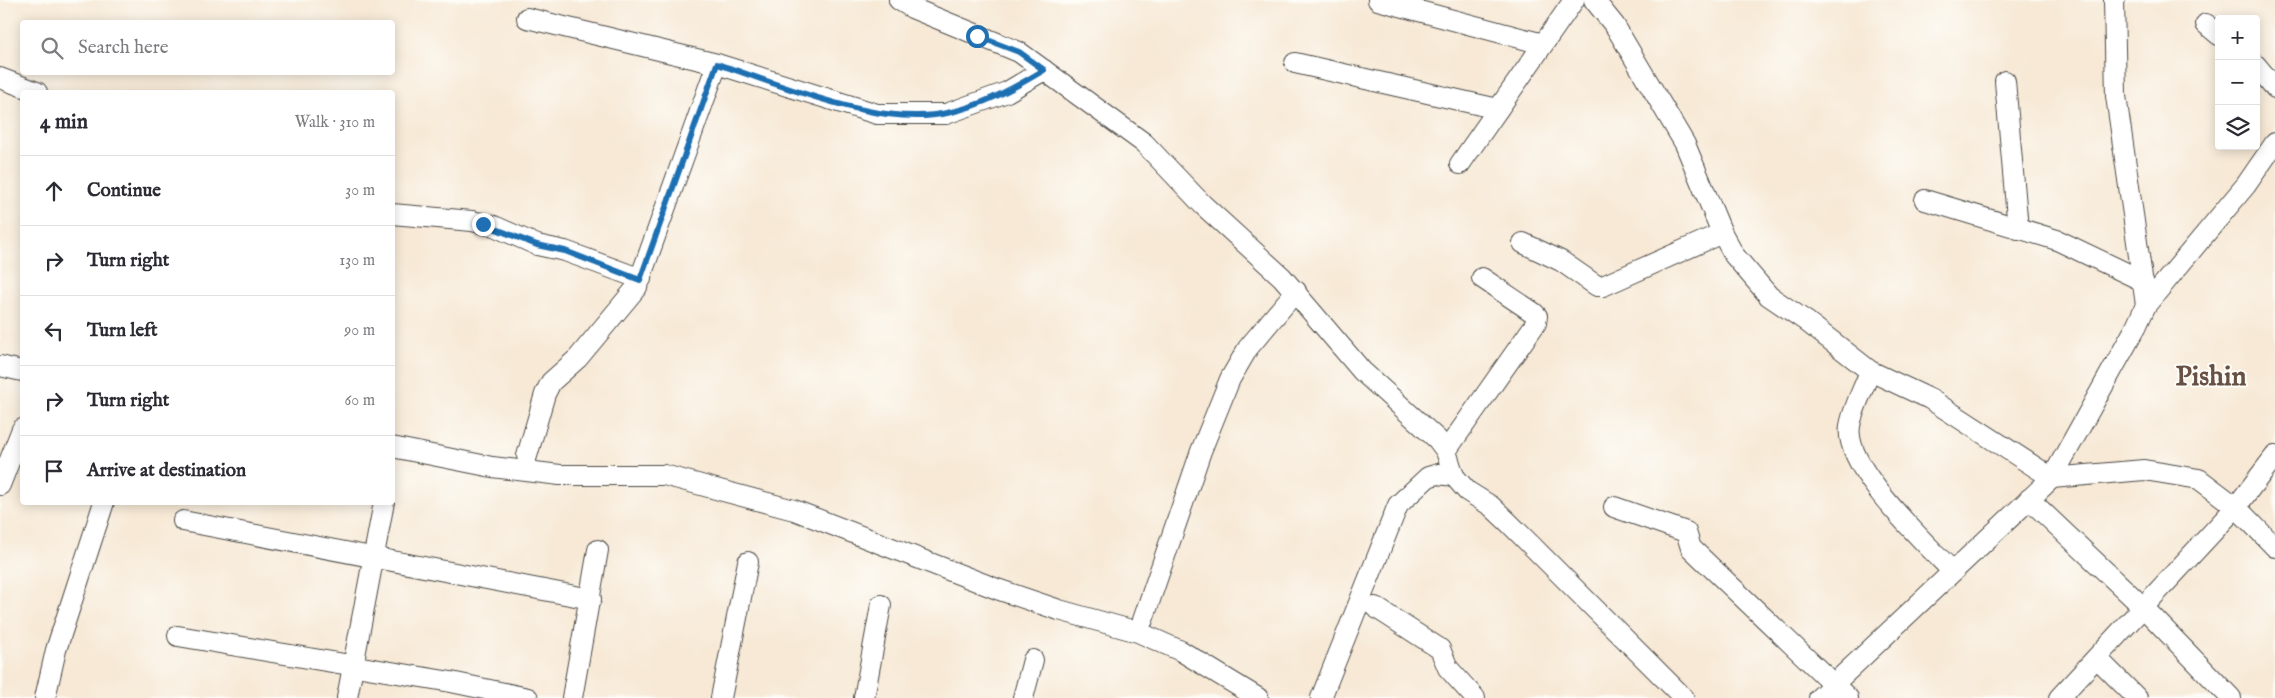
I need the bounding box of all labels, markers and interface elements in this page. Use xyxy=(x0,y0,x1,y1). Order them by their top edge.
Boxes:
map controls xyxy=(2215,15,2260,150)
button: + xyxy=(2215,15,2260,60)
search box xyxy=(20,20,395,75)
route start xyxy=(966,25,989,48)
icon: search xyxy=(38,34,66,62)
text: Search here xyxy=(78,36,169,60)
button: − xyxy=(2215,60,2260,105)
button: layers xyxy=(2215,105,2260,150)
text: 4 min xyxy=(40,109,88,136)
text: Walk · 310 m xyxy=(295,113,375,133)
icon: ahead xyxy=(40,177,68,205)
text: Continue xyxy=(87,179,161,203)
text: 30 m xyxy=(345,181,375,201)
route end xyxy=(472,213,495,236)
icon: right xyxy=(40,247,68,275)
text: Turn right xyxy=(87,249,169,273)
text: 130 m xyxy=(339,251,375,271)
icon: left xyxy=(40,317,68,345)
text: Turn left xyxy=(87,319,158,343)
text: 90 m xyxy=(344,321,375,341)
district label: Pishin xyxy=(2176,360,2246,395)
icon: right xyxy=(40,387,68,415)
text: Turn right xyxy=(87,389,169,413)
text: 60 m xyxy=(345,391,375,411)
icon: arrive xyxy=(40,457,68,485)
text: Arrive at destination xyxy=(87,459,246,483)

